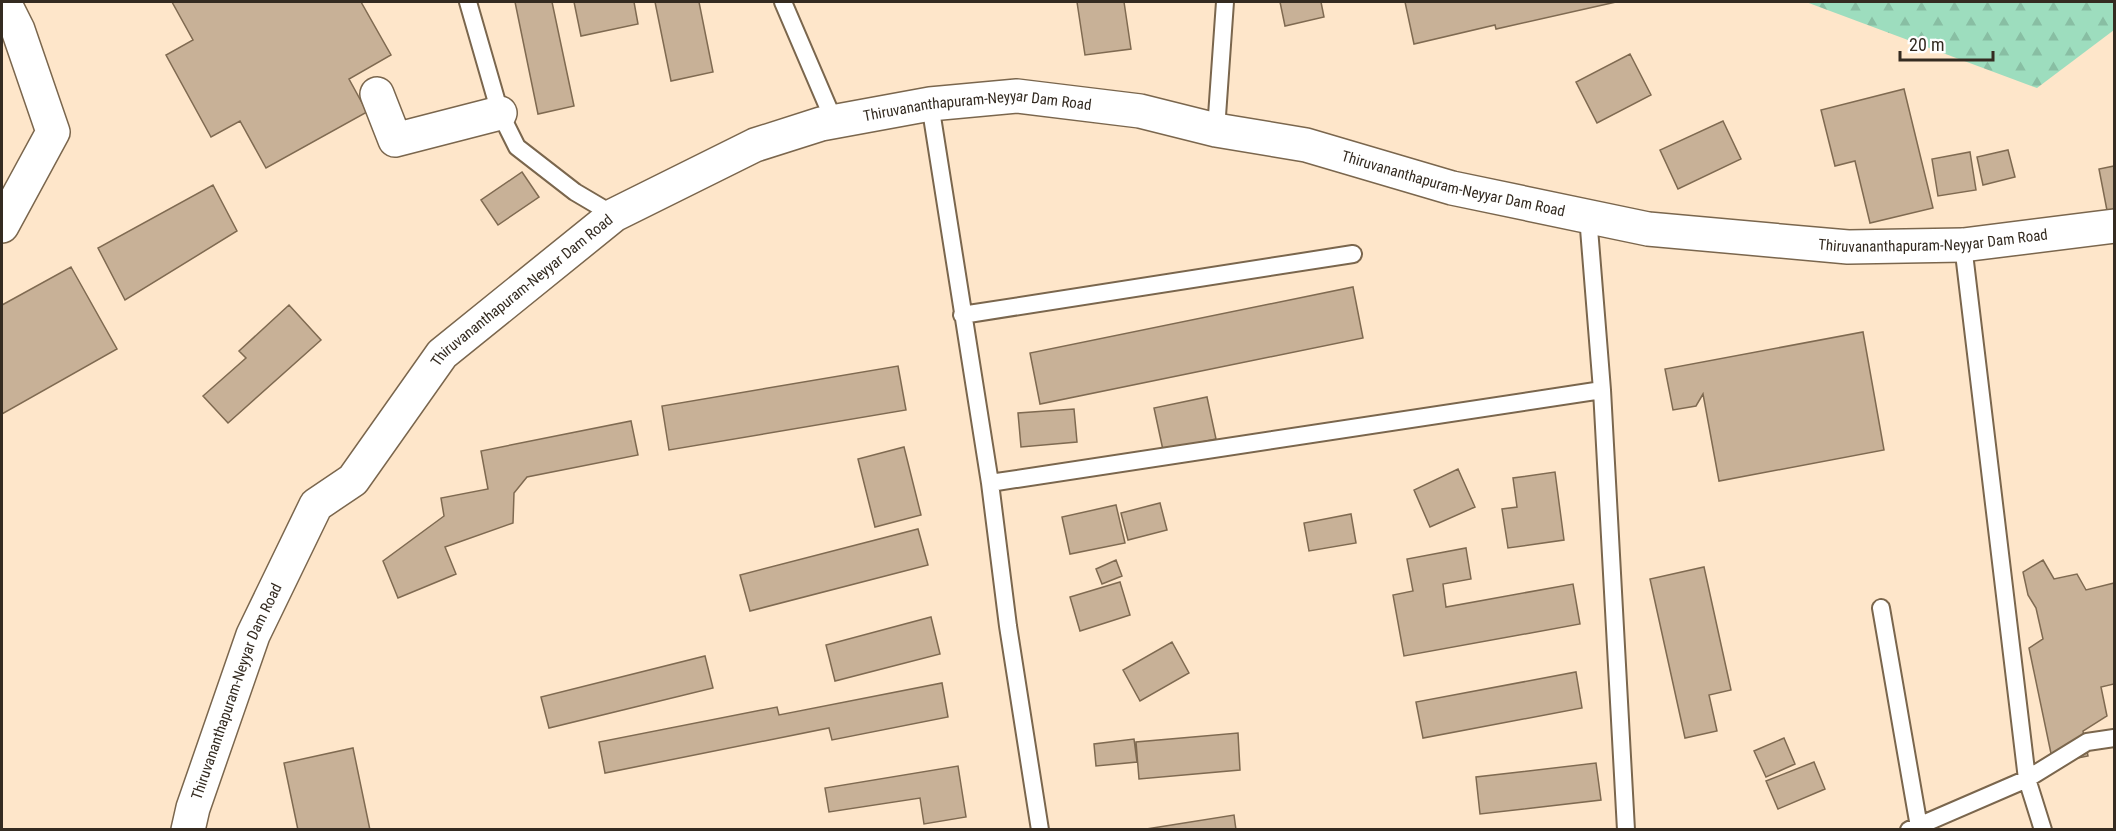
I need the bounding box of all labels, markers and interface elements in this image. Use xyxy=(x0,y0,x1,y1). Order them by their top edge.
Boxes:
scale bar xyxy=(1900,24,1993,62)
text: 20 m xyxy=(1909,34,1944,55)
street label: Thiruvananthapuram-Neyyar Dam Road xyxy=(862,87,1093,125)
street label: Thiruvananthapuram-Neyyar Dam Road xyxy=(1339,147,1567,220)
street label: Thiruvananthapuram-Neyyar Dam Road xyxy=(427,211,616,370)
street label: Thiruvananthapuram-Neyyar Dam Road xyxy=(1817,225,2049,256)
street label: Thiruvananthapuram-Neyyar Dam Road xyxy=(188,580,286,802)

